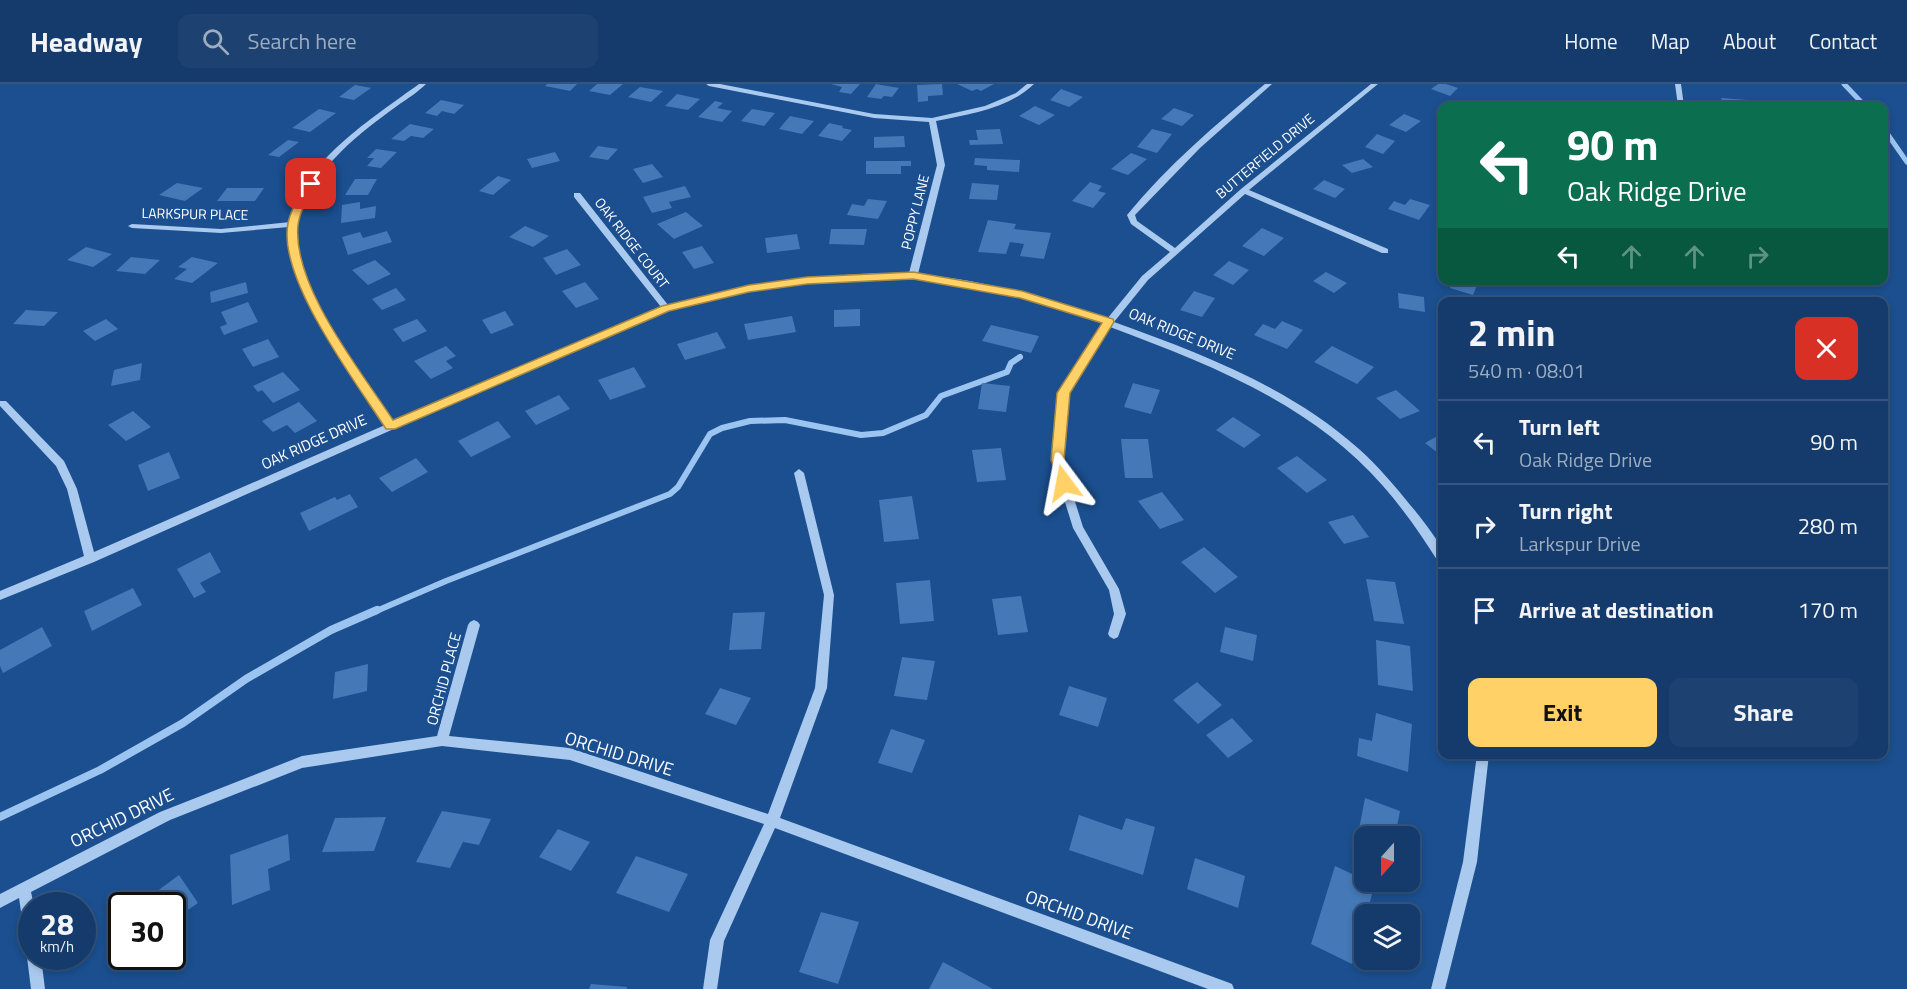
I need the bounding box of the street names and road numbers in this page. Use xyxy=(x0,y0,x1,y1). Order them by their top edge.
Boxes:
street label: BUTTERFIELD DRIVE xyxy=(1211,108,1319,203)
street label: POPPY LANE xyxy=(895,172,934,252)
street label: OAK RIDGE COURT xyxy=(590,193,675,293)
street label: LARKSPUR PLACE xyxy=(141,202,249,225)
street label: OAK RIDGE DRIVE xyxy=(1125,302,1239,365)
street label: OAK RIDGE DRIVE xyxy=(257,408,370,475)
street label: ORCHID PLACE xyxy=(420,630,467,728)
street label: ORCHID DRIVE xyxy=(561,724,677,783)
street label: ORCHID DRIVE xyxy=(65,781,178,854)
street label: ORCHID DRIVE xyxy=(1022,883,1137,946)

